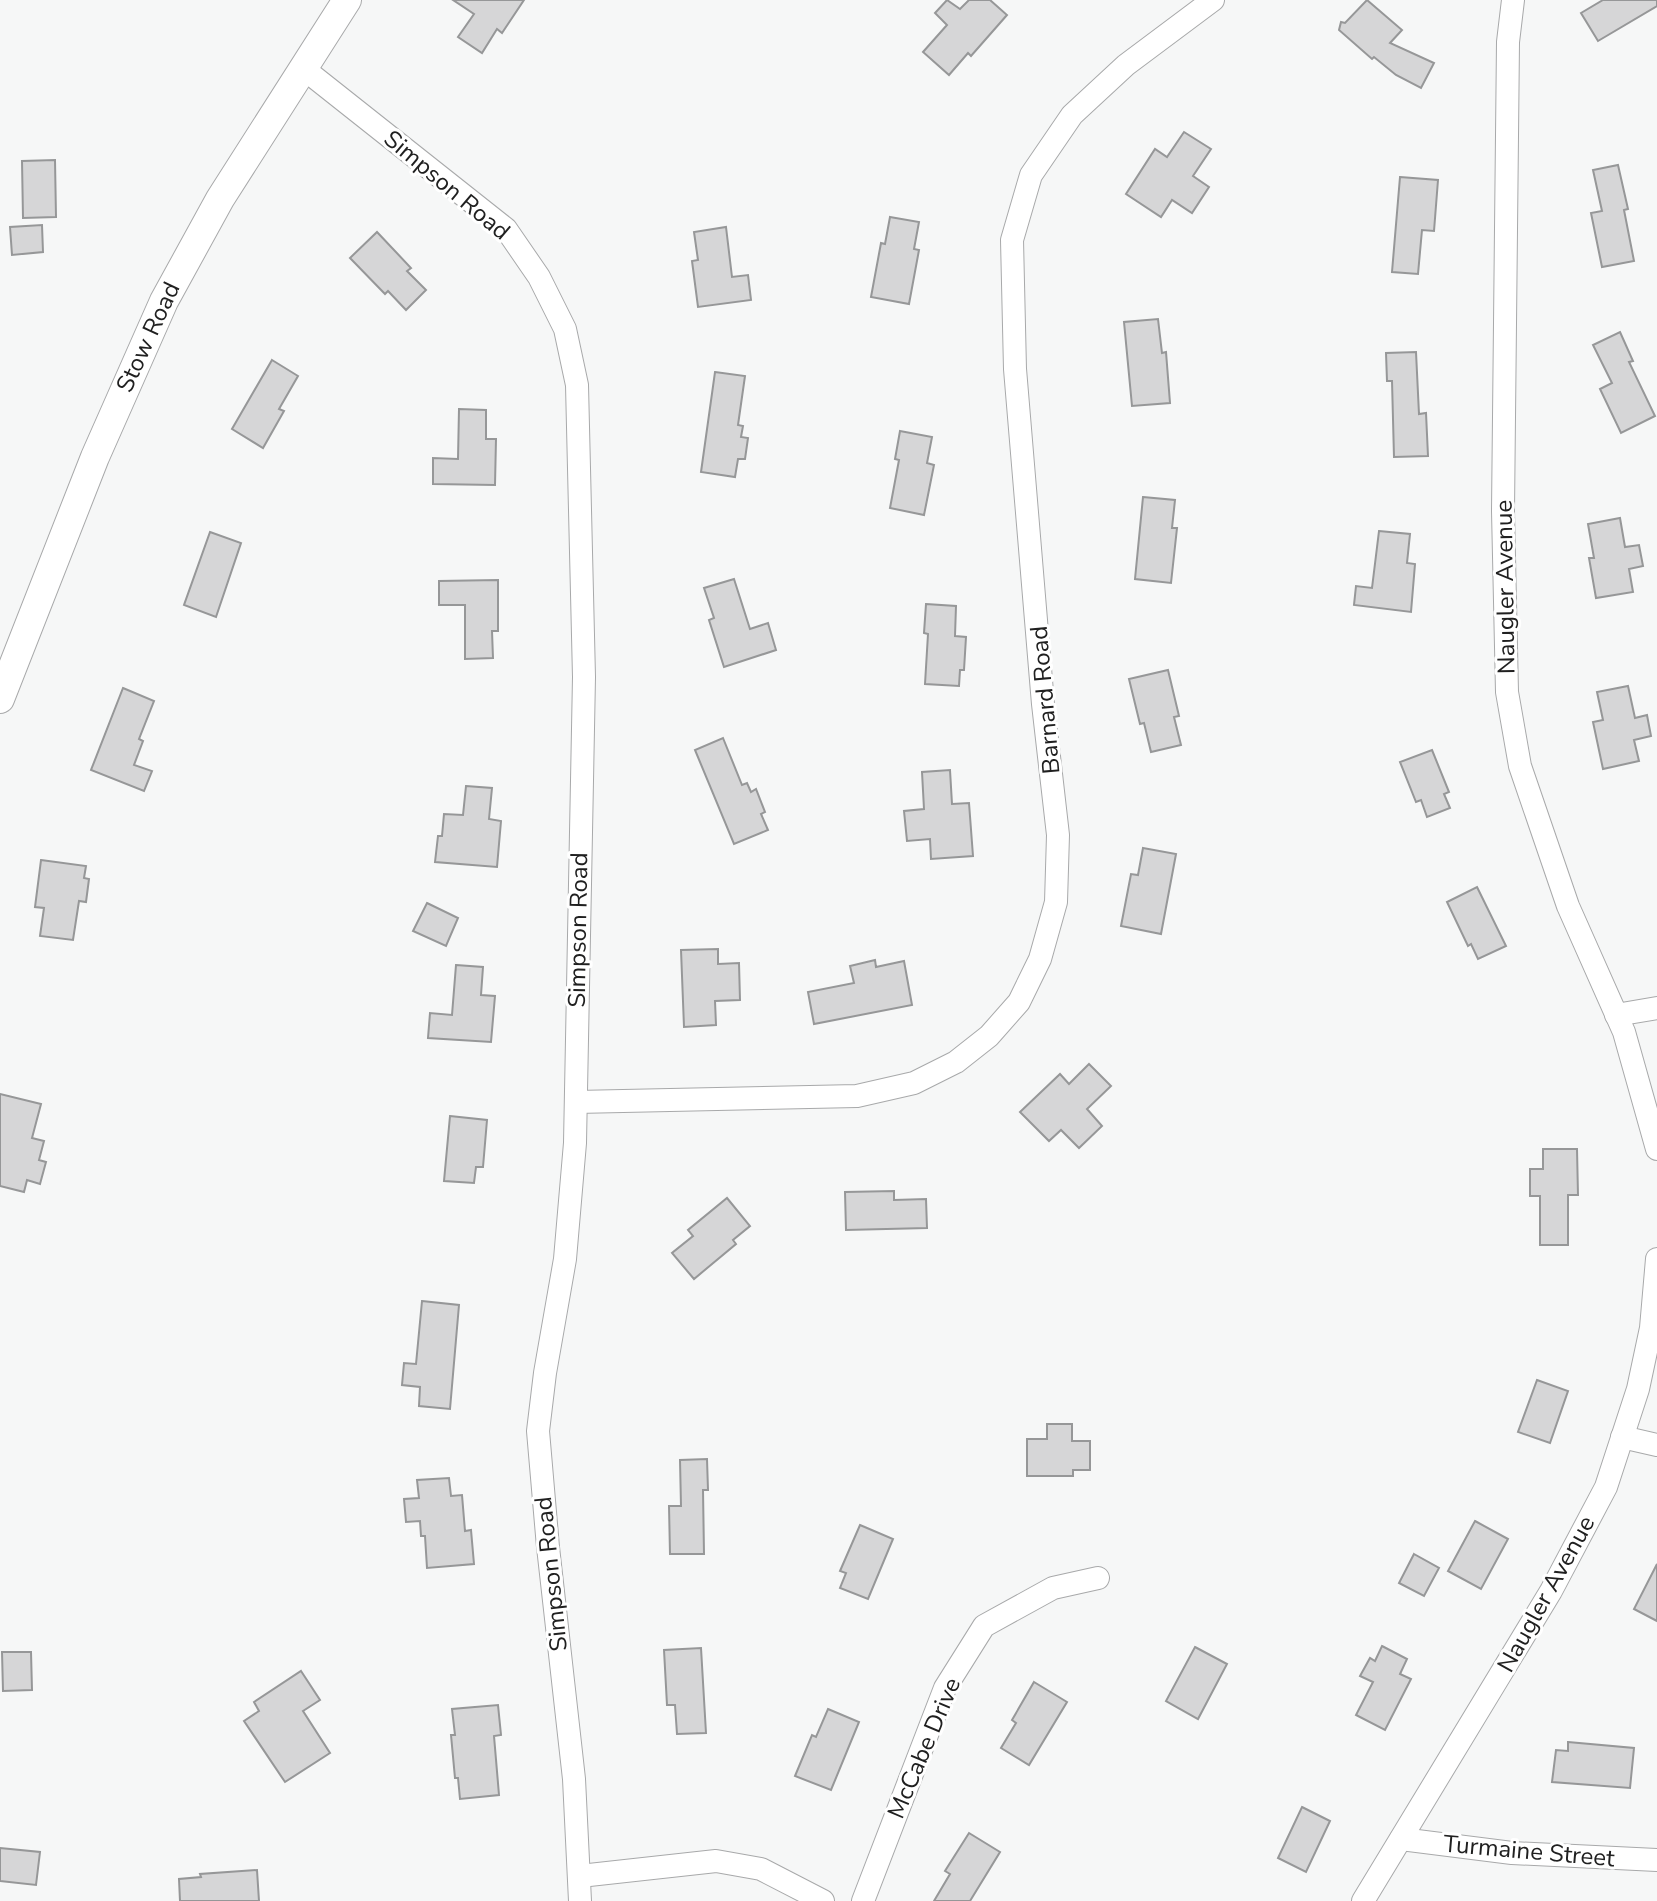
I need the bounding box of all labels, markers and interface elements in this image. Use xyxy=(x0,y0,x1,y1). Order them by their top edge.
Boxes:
street label: Simpson Road xyxy=(377,123,517,247)
street label: Stow Road xyxy=(108,277,188,397)
street label: Naugler Avenue xyxy=(1487,500,1523,674)
street label: Barnard Road xyxy=(1023,625,1067,775)
street label: Simpson Road xyxy=(561,852,595,1008)
street label: Simpson Road xyxy=(527,1495,575,1653)
street label: Naugler Avenue xyxy=(1490,1510,1602,1678)
street label: McCabe Drive xyxy=(880,1673,968,1823)
street label: Turmaine Street xyxy=(1442,1828,1616,1874)

